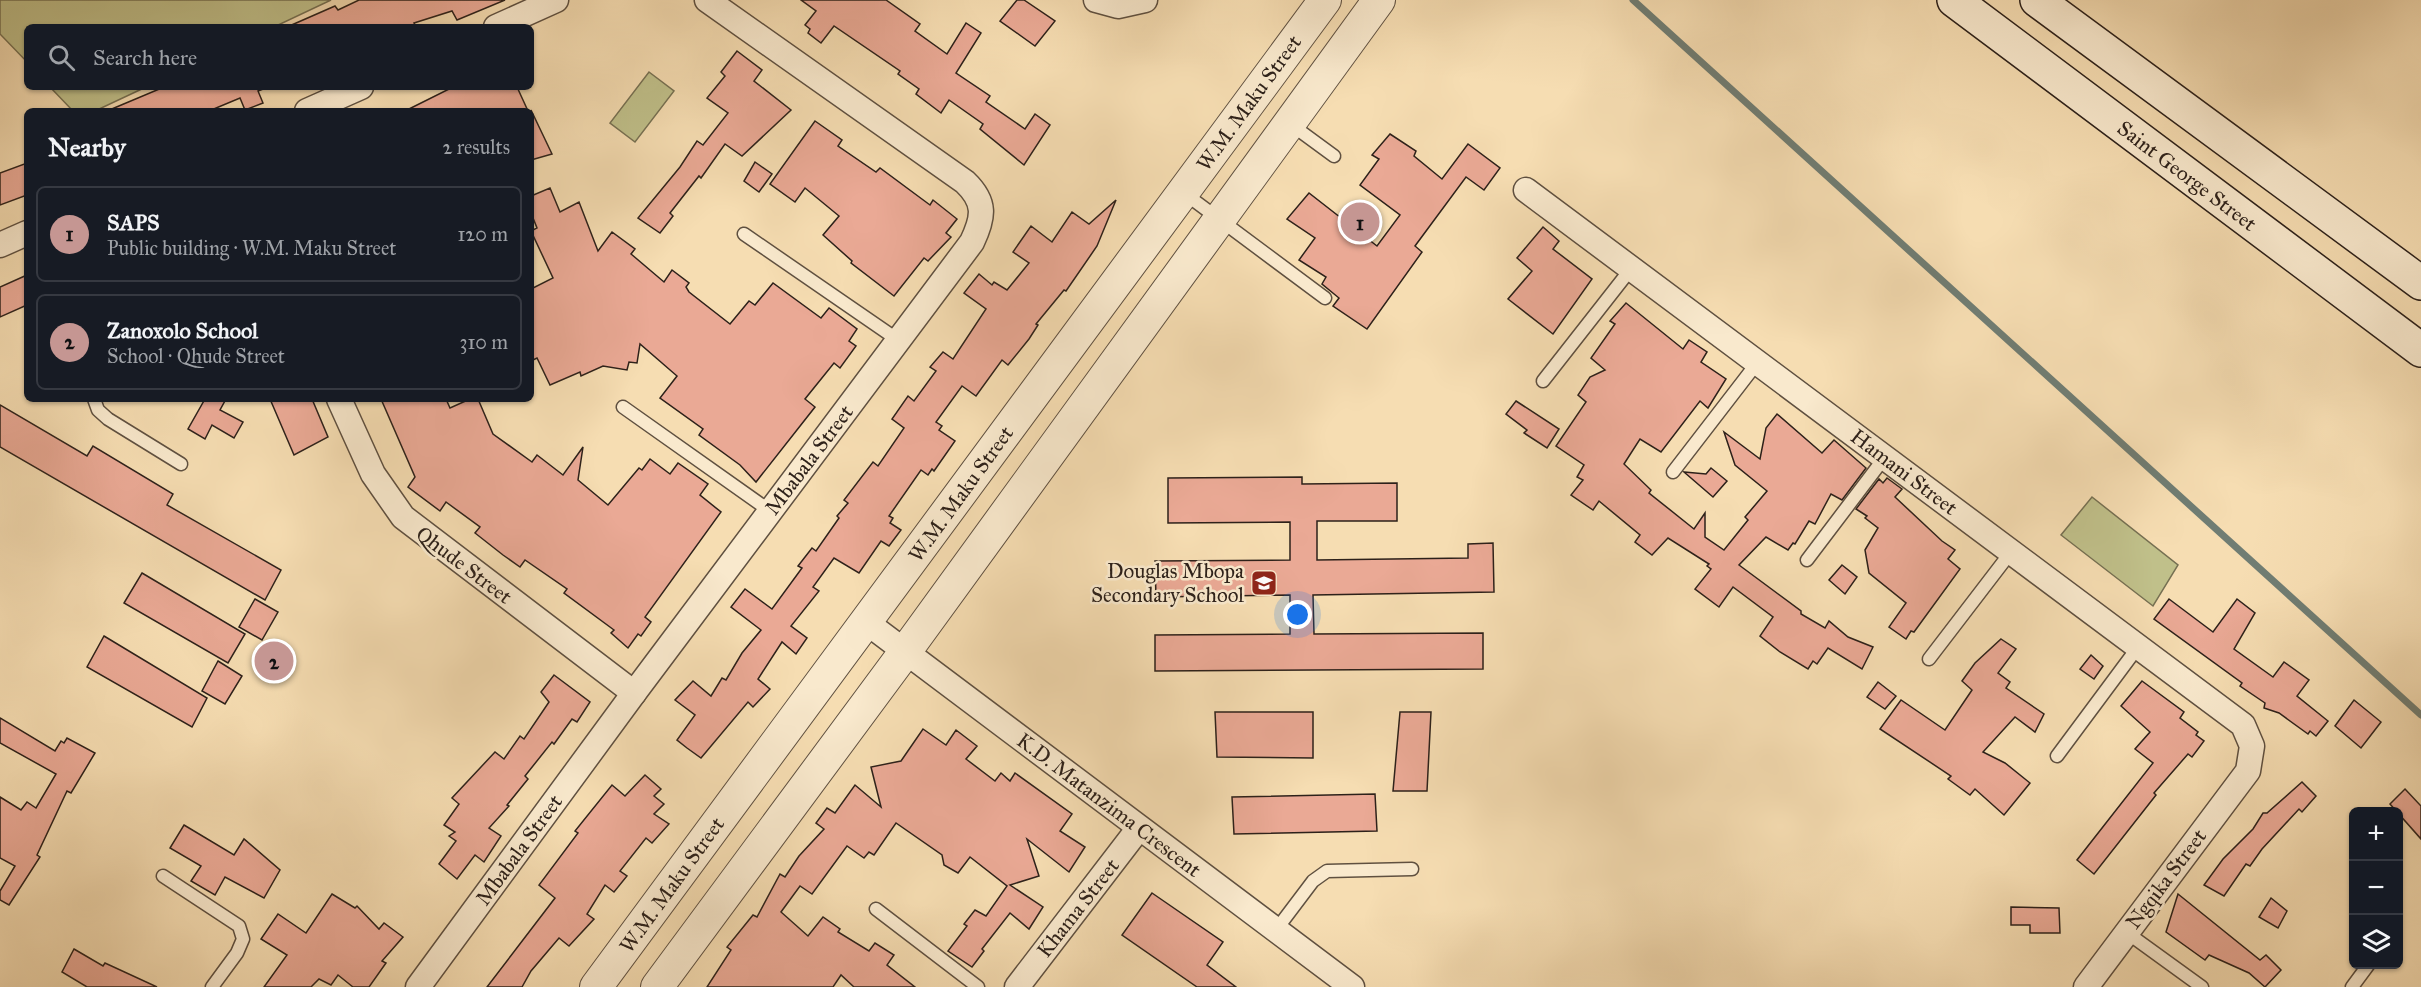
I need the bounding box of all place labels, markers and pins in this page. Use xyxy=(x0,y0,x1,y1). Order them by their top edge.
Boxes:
pin: 1 xyxy=(1340,200,1380,244)
place label: Douglas Mbopa Secondary School xyxy=(1091,558,1244,608)
school or university icon: Douglas Mbopa Secondary School xyxy=(1249,568,1279,598)
pin: 2 xyxy=(254,638,294,684)

